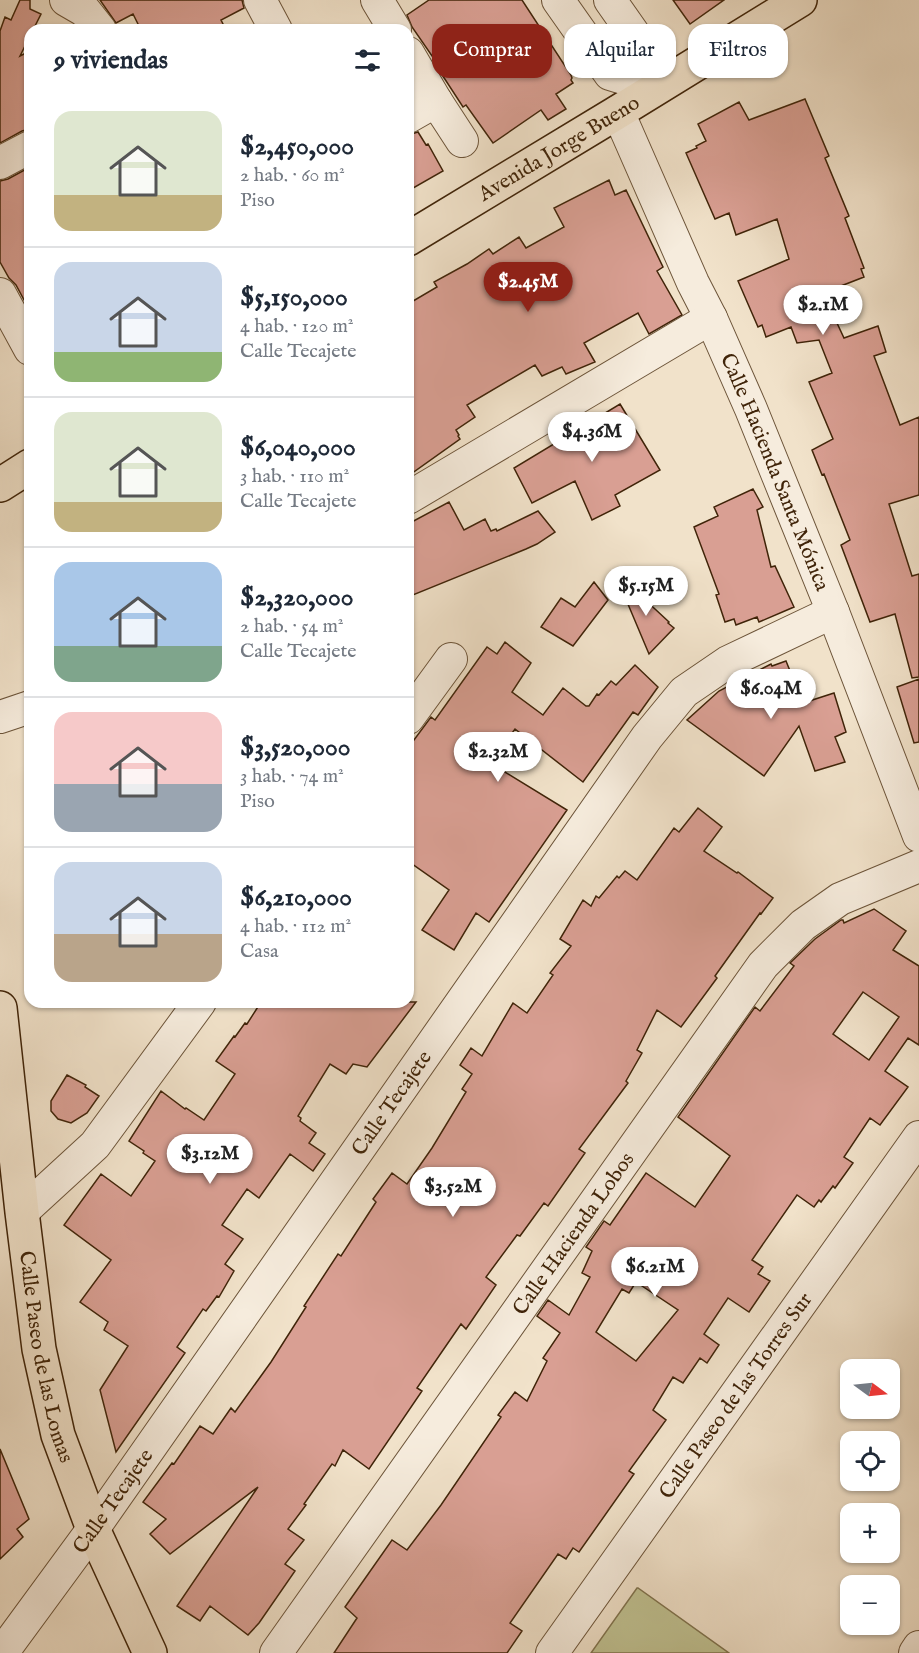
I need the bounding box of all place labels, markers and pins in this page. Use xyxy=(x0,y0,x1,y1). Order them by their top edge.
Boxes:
pin: $2.45M xyxy=(479,262,577,313)
pin: $2.1M xyxy=(781,285,865,336)
pin: $4.36M xyxy=(543,412,641,463)
pin: $5.15M xyxy=(597,566,695,617)
pin: $6.04M xyxy=(722,669,820,720)
pin: $2.32M xyxy=(449,732,547,783)
pin: $3.12M xyxy=(161,1134,259,1185)
pin: $3.52M xyxy=(404,1167,502,1218)
pin: $6.21M xyxy=(606,1247,704,1298)

